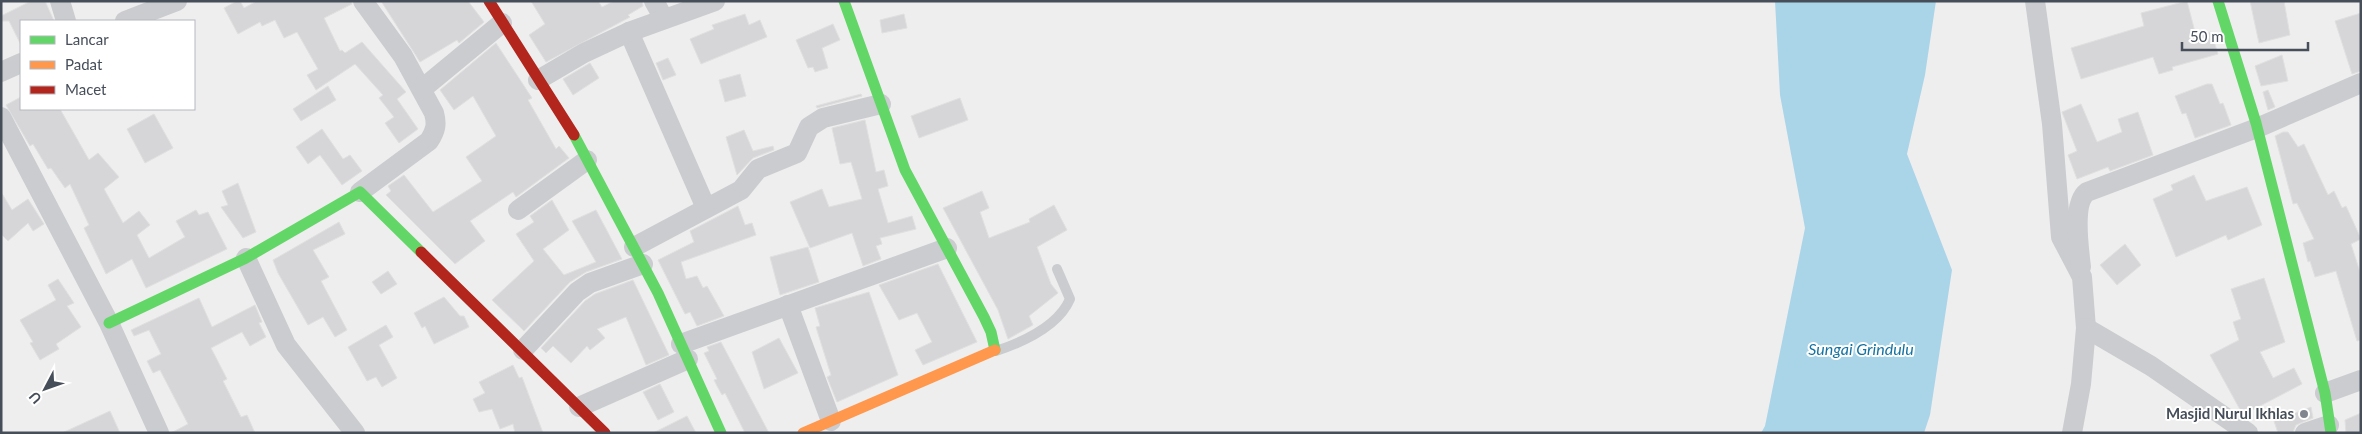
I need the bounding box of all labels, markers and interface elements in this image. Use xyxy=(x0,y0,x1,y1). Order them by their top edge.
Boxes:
legend xyxy=(20,20,195,110)
scale bar xyxy=(2182,20,2308,52)
text: 50 m xyxy=(2190,27,2224,45)
text: Lancar xyxy=(65,30,109,48)
text: Padat xyxy=(65,55,103,73)
text: Macet xyxy=(65,80,107,98)
water label: Sungai Grindulu xyxy=(1808,339,1914,358)
north arrow xyxy=(20,364,70,414)
text: U xyxy=(25,388,45,407)
place label: Masjid Nurul Ikhlas xyxy=(2166,404,2294,422)
marker: Masjid Nurul Ikhlas xyxy=(2298,408,2310,420)

